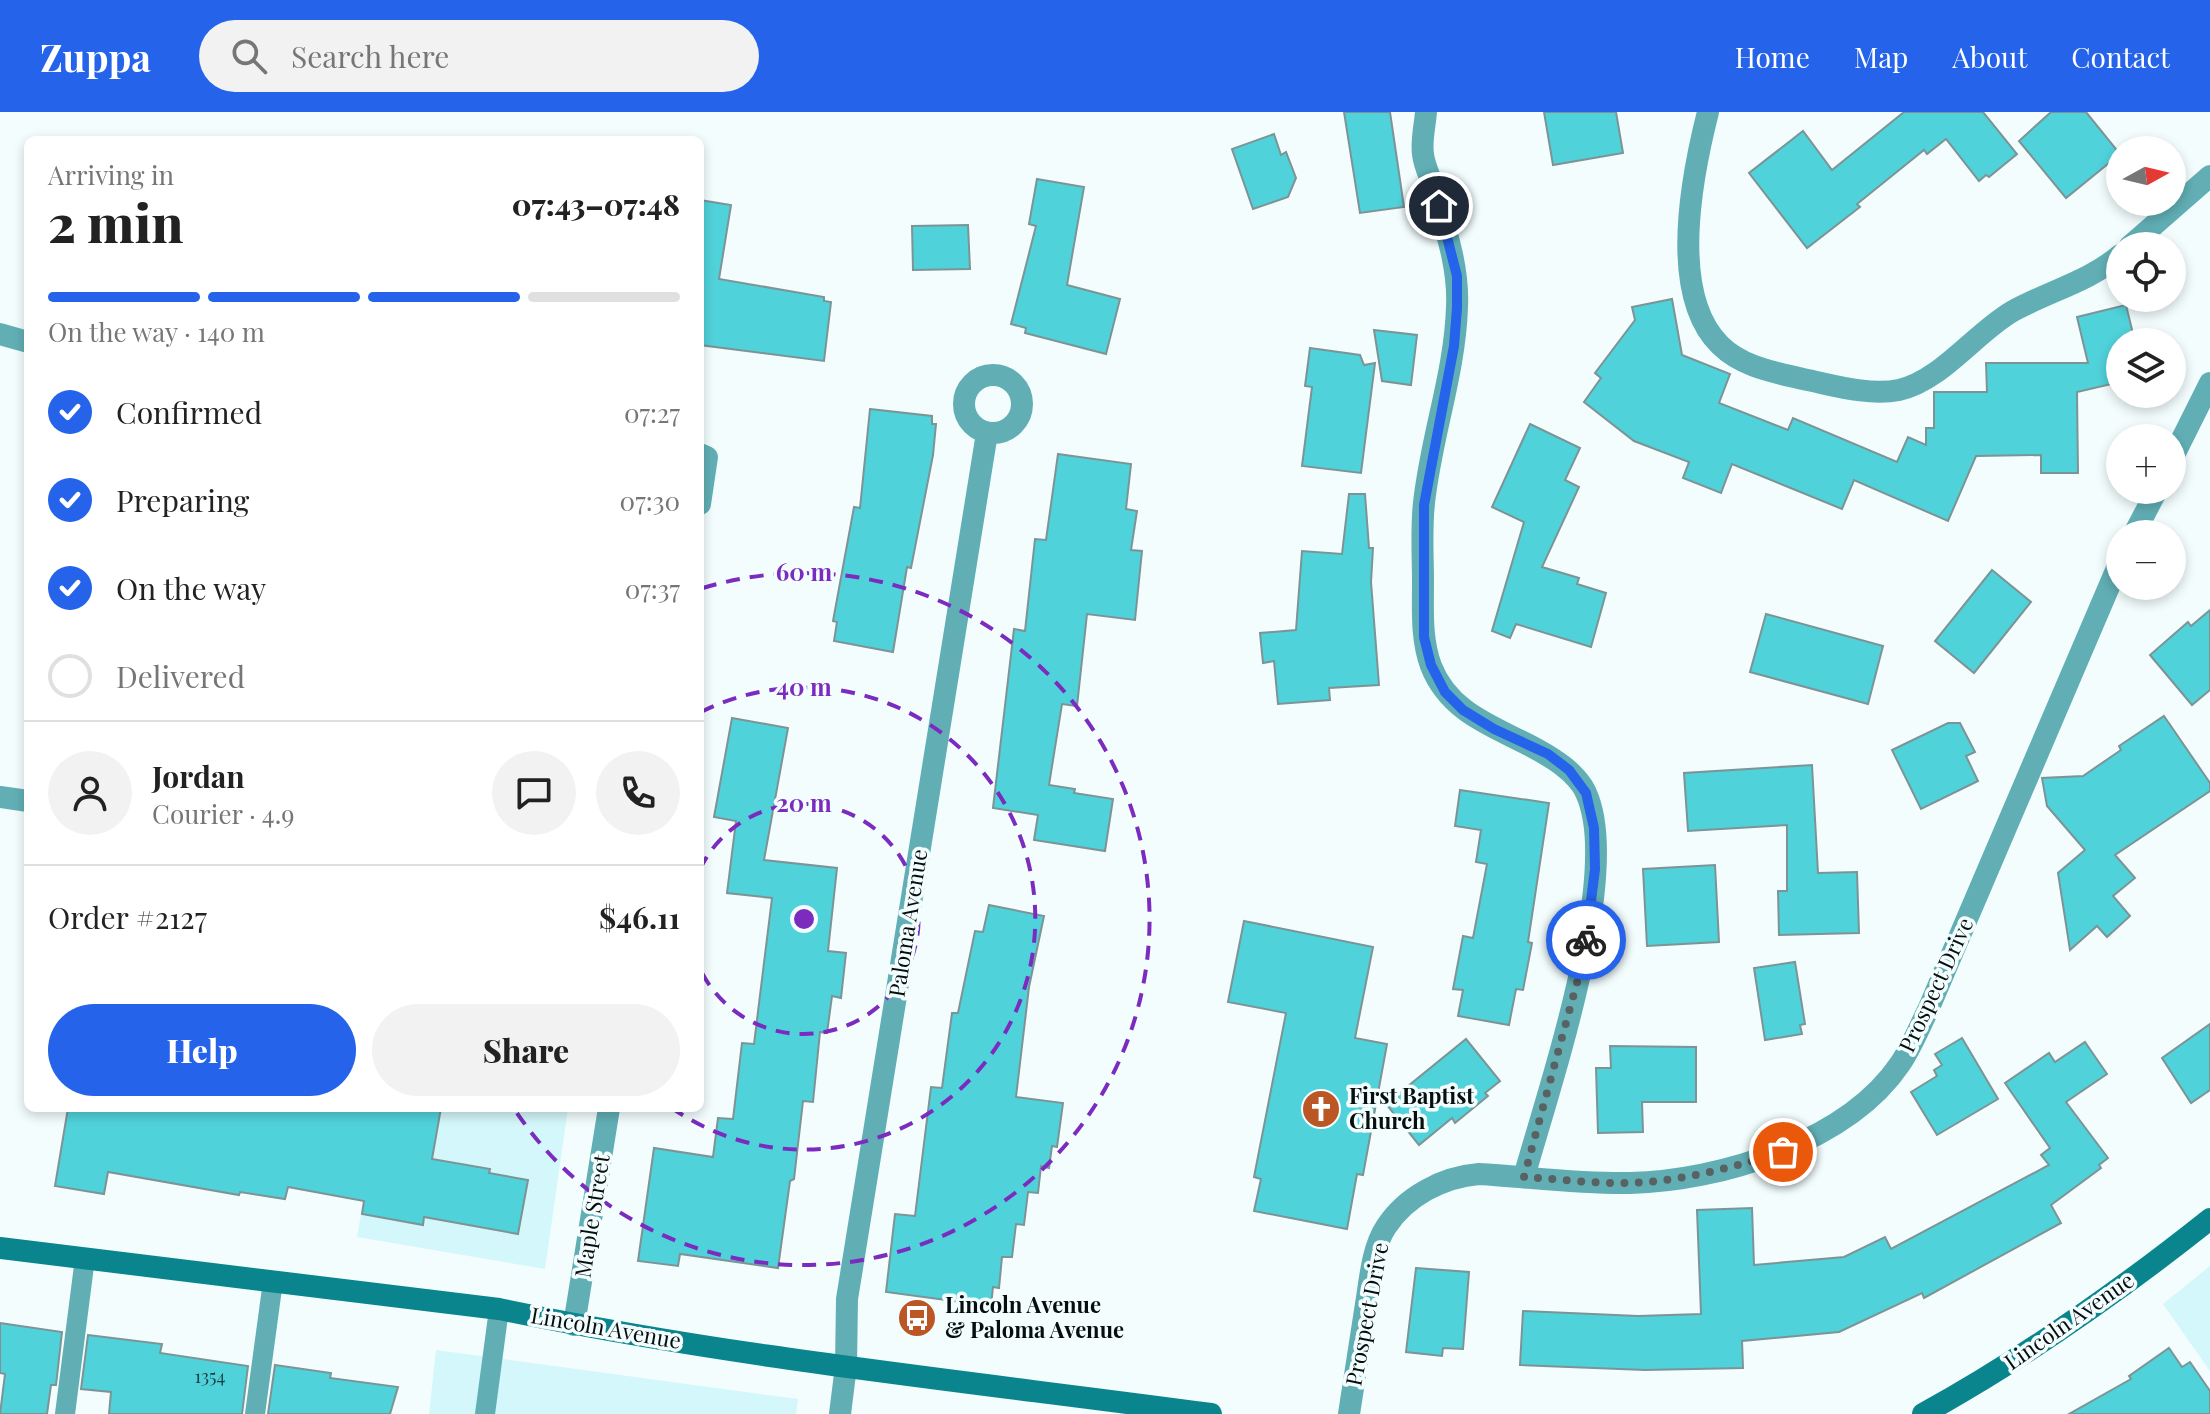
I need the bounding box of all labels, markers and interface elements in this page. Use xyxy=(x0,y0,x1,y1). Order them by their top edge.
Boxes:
search box xyxy=(199,20,759,92)
text: Zuppa xyxy=(40,31,151,82)
icon: search xyxy=(227,34,271,78)
text: Search here xyxy=(291,36,450,76)
text: Home xyxy=(1735,38,1810,75)
text: Map xyxy=(1854,38,1908,75)
text: About xyxy=(1952,38,2027,75)
text: Contact xyxy=(2071,38,2170,75)
north arrow xyxy=(2106,136,2186,216)
map controls xyxy=(2106,136,2186,600)
text: Arriving in xyxy=(48,157,174,192)
pin xyxy=(1405,172,1473,240)
text: 07:43–07:48 xyxy=(512,184,680,224)
icon: home xyxy=(1417,184,1461,228)
text: 2 min xyxy=(48,187,183,256)
button: locate xyxy=(2106,232,2186,312)
text: On the way · 140 m xyxy=(48,314,265,349)
button: layers xyxy=(2106,328,2186,408)
icon: check xyxy=(48,390,92,434)
text: Confirmed xyxy=(116,392,262,432)
text: 07:27 xyxy=(624,395,680,430)
button: + xyxy=(2106,424,2186,504)
icon: check xyxy=(48,478,92,522)
text: Preparing xyxy=(116,480,249,520)
text: 07:30 xyxy=(620,483,680,518)
button: − xyxy=(2106,520,2186,600)
text: 60 m xyxy=(776,555,832,587)
icon: check xyxy=(48,566,92,610)
text: On the way xyxy=(116,568,266,608)
text: 07:37 xyxy=(625,571,680,606)
text: Delivered xyxy=(116,656,245,696)
text: 40 m xyxy=(776,670,832,702)
button: person xyxy=(48,751,132,835)
button: chat xyxy=(492,751,576,835)
button: phone xyxy=(596,751,680,835)
text: Jordan xyxy=(152,756,245,796)
text: 20 m xyxy=(776,786,832,818)
text: Courier · 4.9 xyxy=(152,796,294,831)
street label: Paloma Avenue xyxy=(881,847,934,999)
text: Order #2127 xyxy=(48,897,207,937)
text: $46.11 xyxy=(599,897,680,937)
courier xyxy=(1546,900,1626,980)
centre of rings xyxy=(790,905,818,933)
street label: Prospect Drive xyxy=(1891,912,1979,1057)
icon: bike xyxy=(1564,918,1608,962)
button: Help xyxy=(48,1004,356,1096)
button: Share xyxy=(372,1004,680,1096)
place label: First Baptist Church xyxy=(1349,1080,1474,1135)
church icon: First Baptist Church xyxy=(1300,1088,1342,1130)
pin xyxy=(1749,1118,1817,1186)
icon: bag xyxy=(1761,1130,1805,1174)
street label: Maple Street xyxy=(566,1151,616,1280)
street label: Prospect Drive xyxy=(1337,1240,1395,1388)
street label: Lincoln Avenue xyxy=(1998,1264,2139,1376)
place label: Lincoln Avenue & Paloma Avenue xyxy=(945,1289,1124,1344)
bus stop icon: Lincoln Avenue & Paloma Avenue xyxy=(896,1297,938,1339)
street label: Lincoln Avenue xyxy=(529,1299,684,1355)
house number: 1354 xyxy=(195,1364,226,1388)

